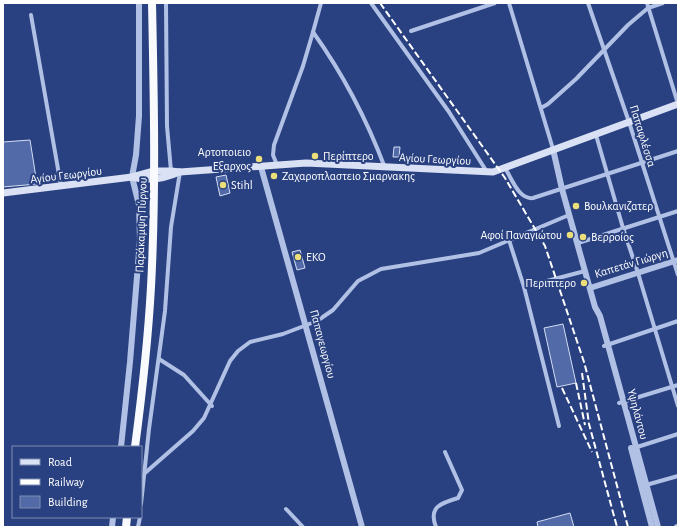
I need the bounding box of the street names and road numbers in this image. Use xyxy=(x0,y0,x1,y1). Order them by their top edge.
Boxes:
street label: Παπαφλέσσα xyxy=(628,104,658,168)
street label: Αγίου Γεωργίου xyxy=(399,151,471,167)
street label: Αγίου Γεωργίου xyxy=(29,165,103,185)
street label: Παράκαμψη Πύργου xyxy=(133,177,149,273)
street label: Καπετάν Γιώργη xyxy=(593,246,669,280)
street label: Παπαγεωργίου xyxy=(308,308,338,380)
street label: Υψηλάντου xyxy=(625,387,651,441)

